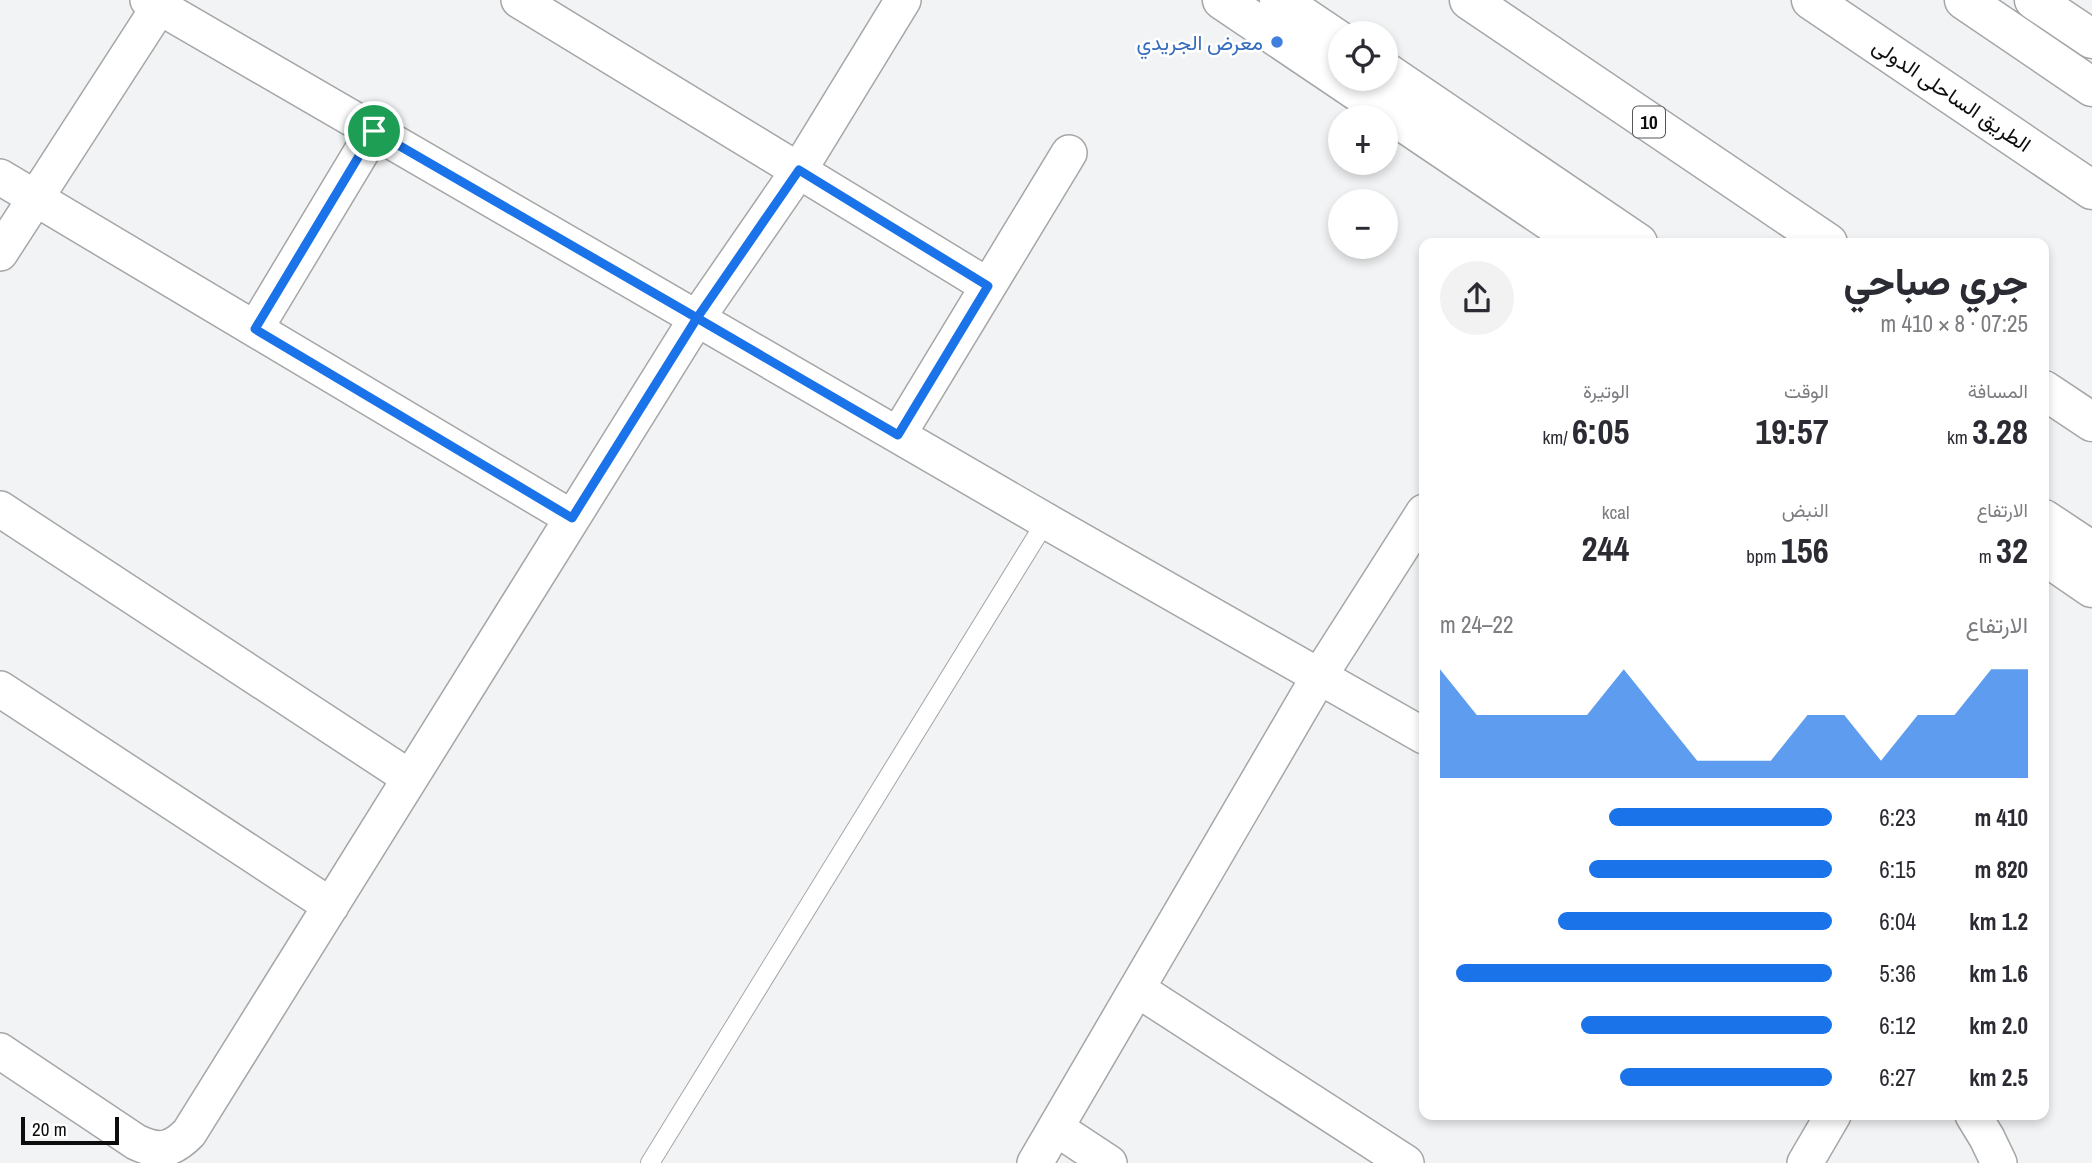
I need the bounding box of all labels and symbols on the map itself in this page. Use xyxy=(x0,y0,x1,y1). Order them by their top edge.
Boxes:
place label: معرض الجريدي xyxy=(1136,28,1263,60)
street label: الطريق الساحلى الدولى xyxy=(1867,31,2037,159)
marker: معرض الجريدي xyxy=(1269,34,1285,50)
pin xyxy=(344,101,404,161)
road number: 10 xyxy=(1633,106,1665,138)
scale bar xyxy=(21,1114,119,1146)

